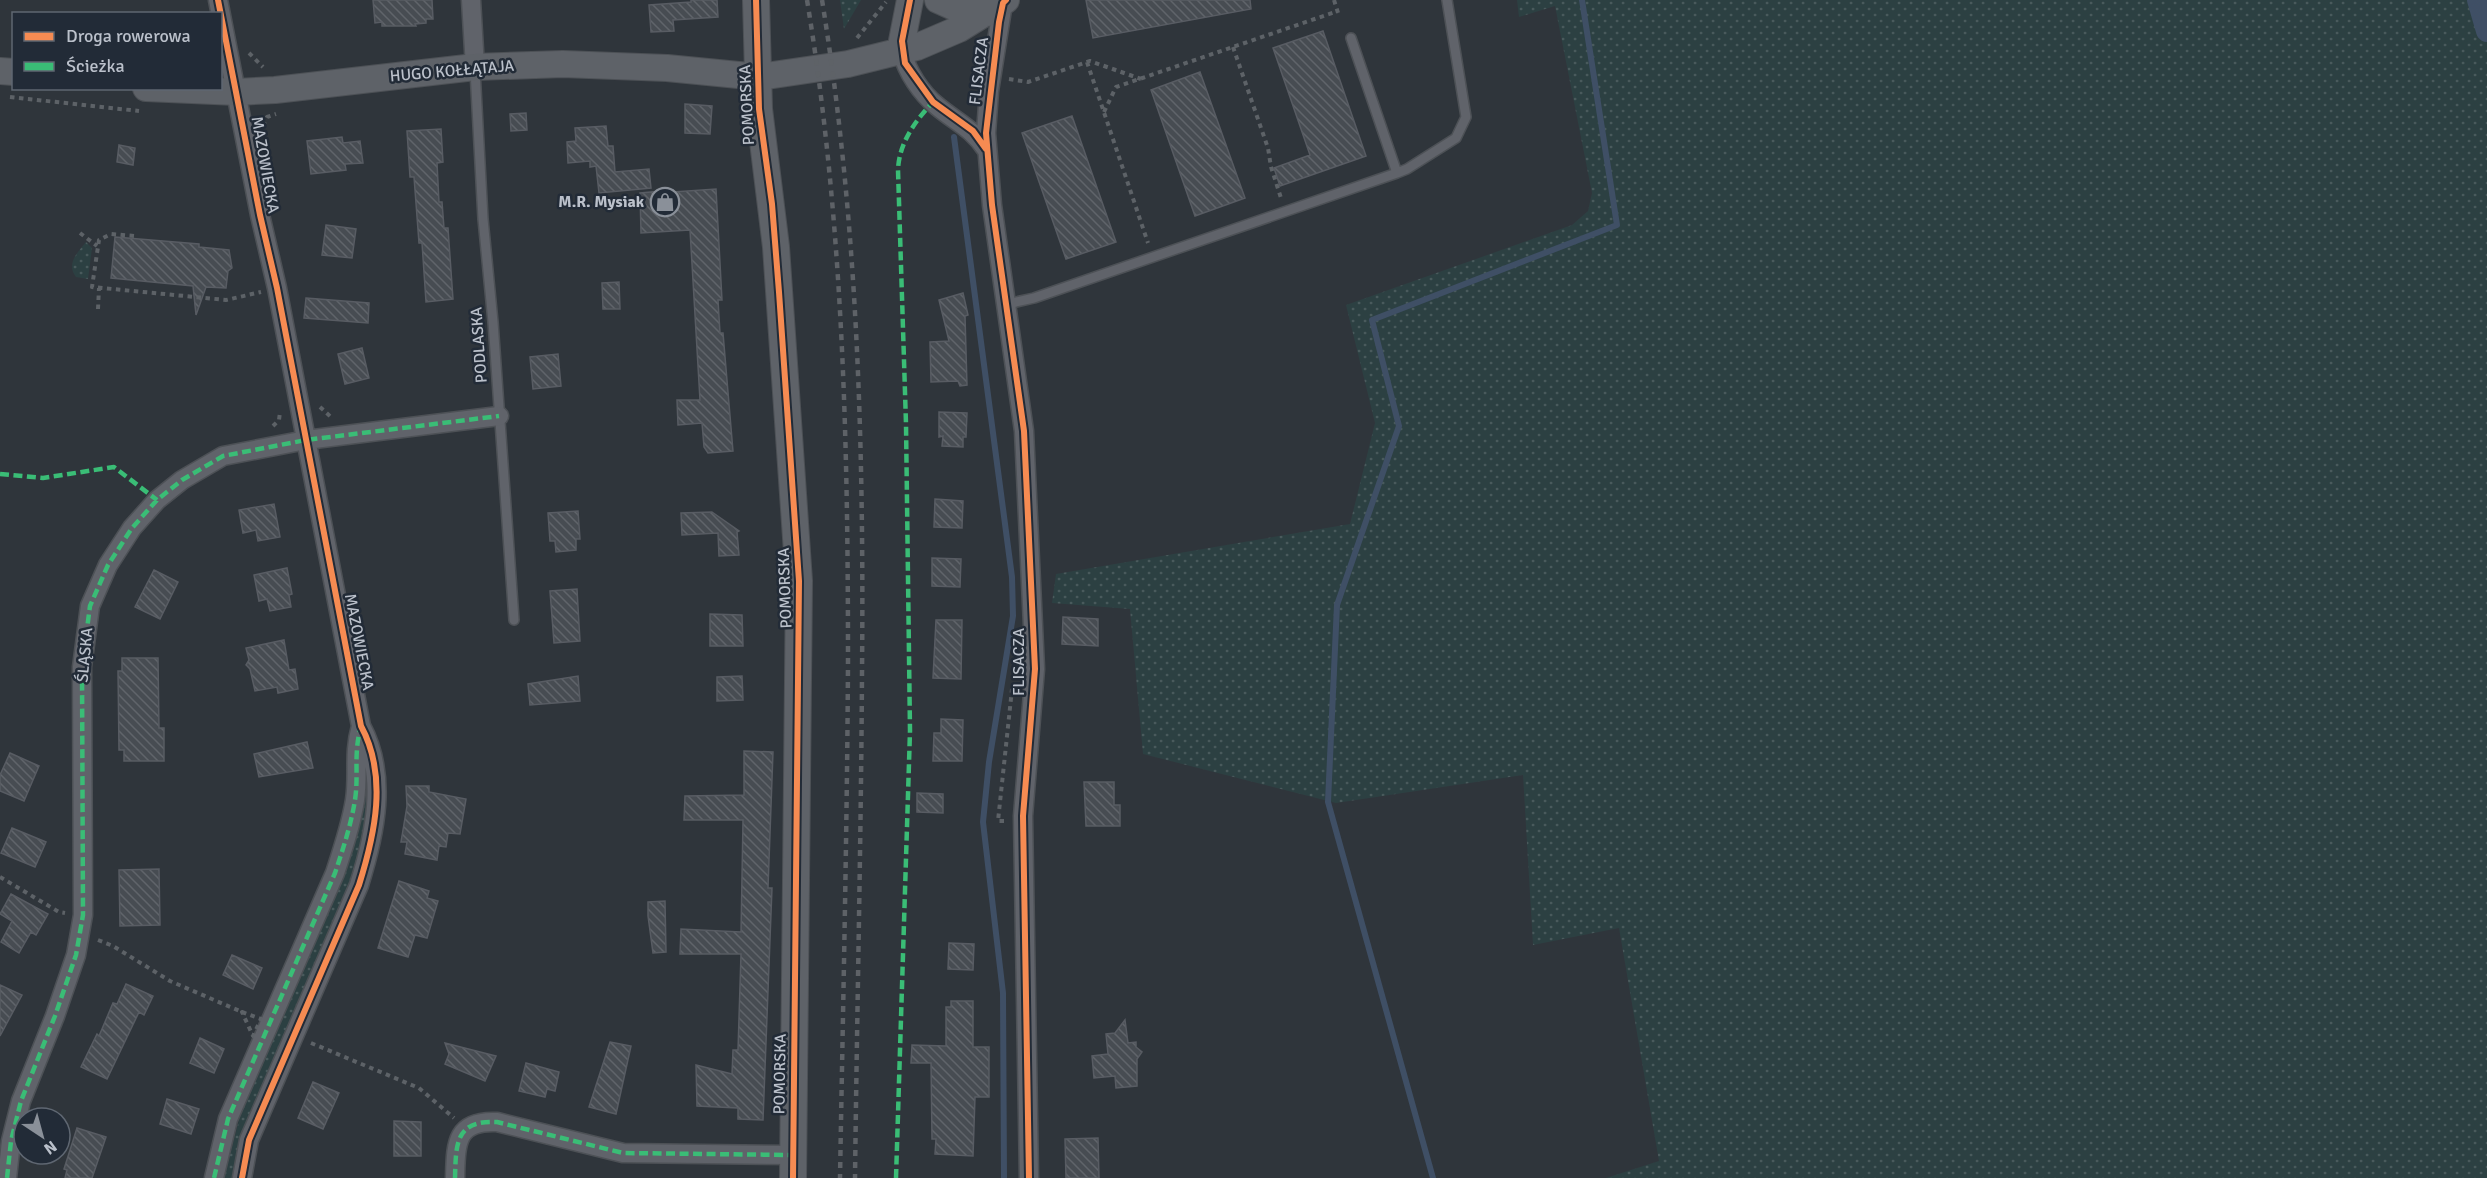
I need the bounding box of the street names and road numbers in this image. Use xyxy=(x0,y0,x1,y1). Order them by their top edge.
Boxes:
street label: FLISACZA xyxy=(965,36,993,106)
street label: HUGO KOŁŁĄTAJA xyxy=(389,56,515,86)
street label: POMORSKA xyxy=(735,64,759,146)
street label: MAZOWIECKA xyxy=(247,115,283,215)
street label: PODLASKA xyxy=(466,306,492,384)
street label: POMORSKA xyxy=(774,547,796,629)
street label: MAZOWIECKA xyxy=(340,592,378,692)
street label: ŚLĄSKA xyxy=(73,626,97,683)
street label: FLISACZA xyxy=(1009,628,1029,696)
street label: POMORSKA xyxy=(769,1033,791,1115)

